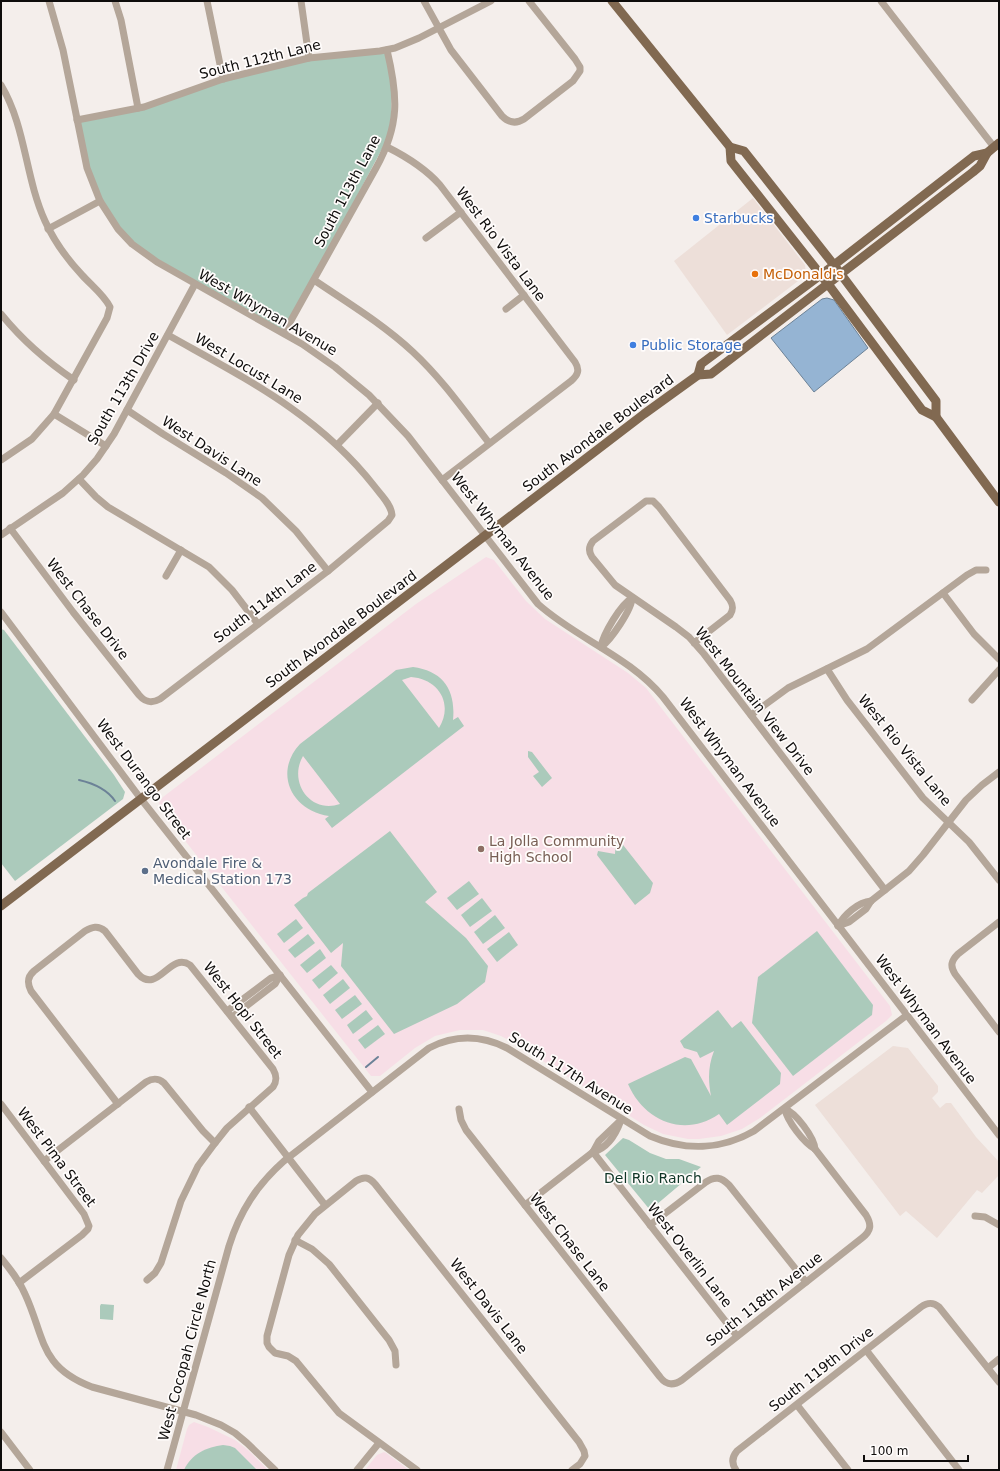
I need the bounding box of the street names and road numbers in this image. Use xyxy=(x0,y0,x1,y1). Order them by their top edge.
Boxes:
street label: South 112th Lane xyxy=(198,36,322,82)
street label: South 113th Lane xyxy=(311,132,383,250)
street label: West Rio Vista Lane xyxy=(453,184,549,304)
street label: West Whyman Avenue xyxy=(196,266,340,358)
street label: South 113th Drive xyxy=(84,329,162,447)
street label: West Locust Lane xyxy=(192,330,306,406)
street label: South Avondale Boulevard xyxy=(519,371,677,495)
street label: West Davis Lane xyxy=(159,413,265,489)
street label: West Whyman Avenue xyxy=(448,469,558,603)
street label: West Chase Drive xyxy=(44,555,132,663)
street label: South 114th Lane xyxy=(210,558,320,646)
street label: South Avondale Boulevard xyxy=(262,567,420,691)
street label: West Mountain View Drive xyxy=(692,624,818,778)
street label: West Rio Vista Lane xyxy=(855,691,955,809)
street label: West Whyman Avenue xyxy=(676,694,784,830)
street label: West Durango Street xyxy=(94,716,195,843)
street label: West Whyman Avenue xyxy=(872,951,980,1087)
street label: West Hopi Street xyxy=(200,959,286,1062)
street label: South 117th Avenue xyxy=(506,1028,636,1118)
street label: West Pima Street xyxy=(14,1104,100,1210)
street label: West Chase Lane xyxy=(527,1190,613,1294)
street label: West Overlin Lane xyxy=(644,1200,736,1310)
street label: South 118th Avenue xyxy=(703,1249,825,1349)
street label: West Davis Lane xyxy=(447,1255,531,1357)
street label: West Cocopah Circle North xyxy=(155,1258,219,1442)
street label: South 119th Drive xyxy=(766,1323,876,1415)

